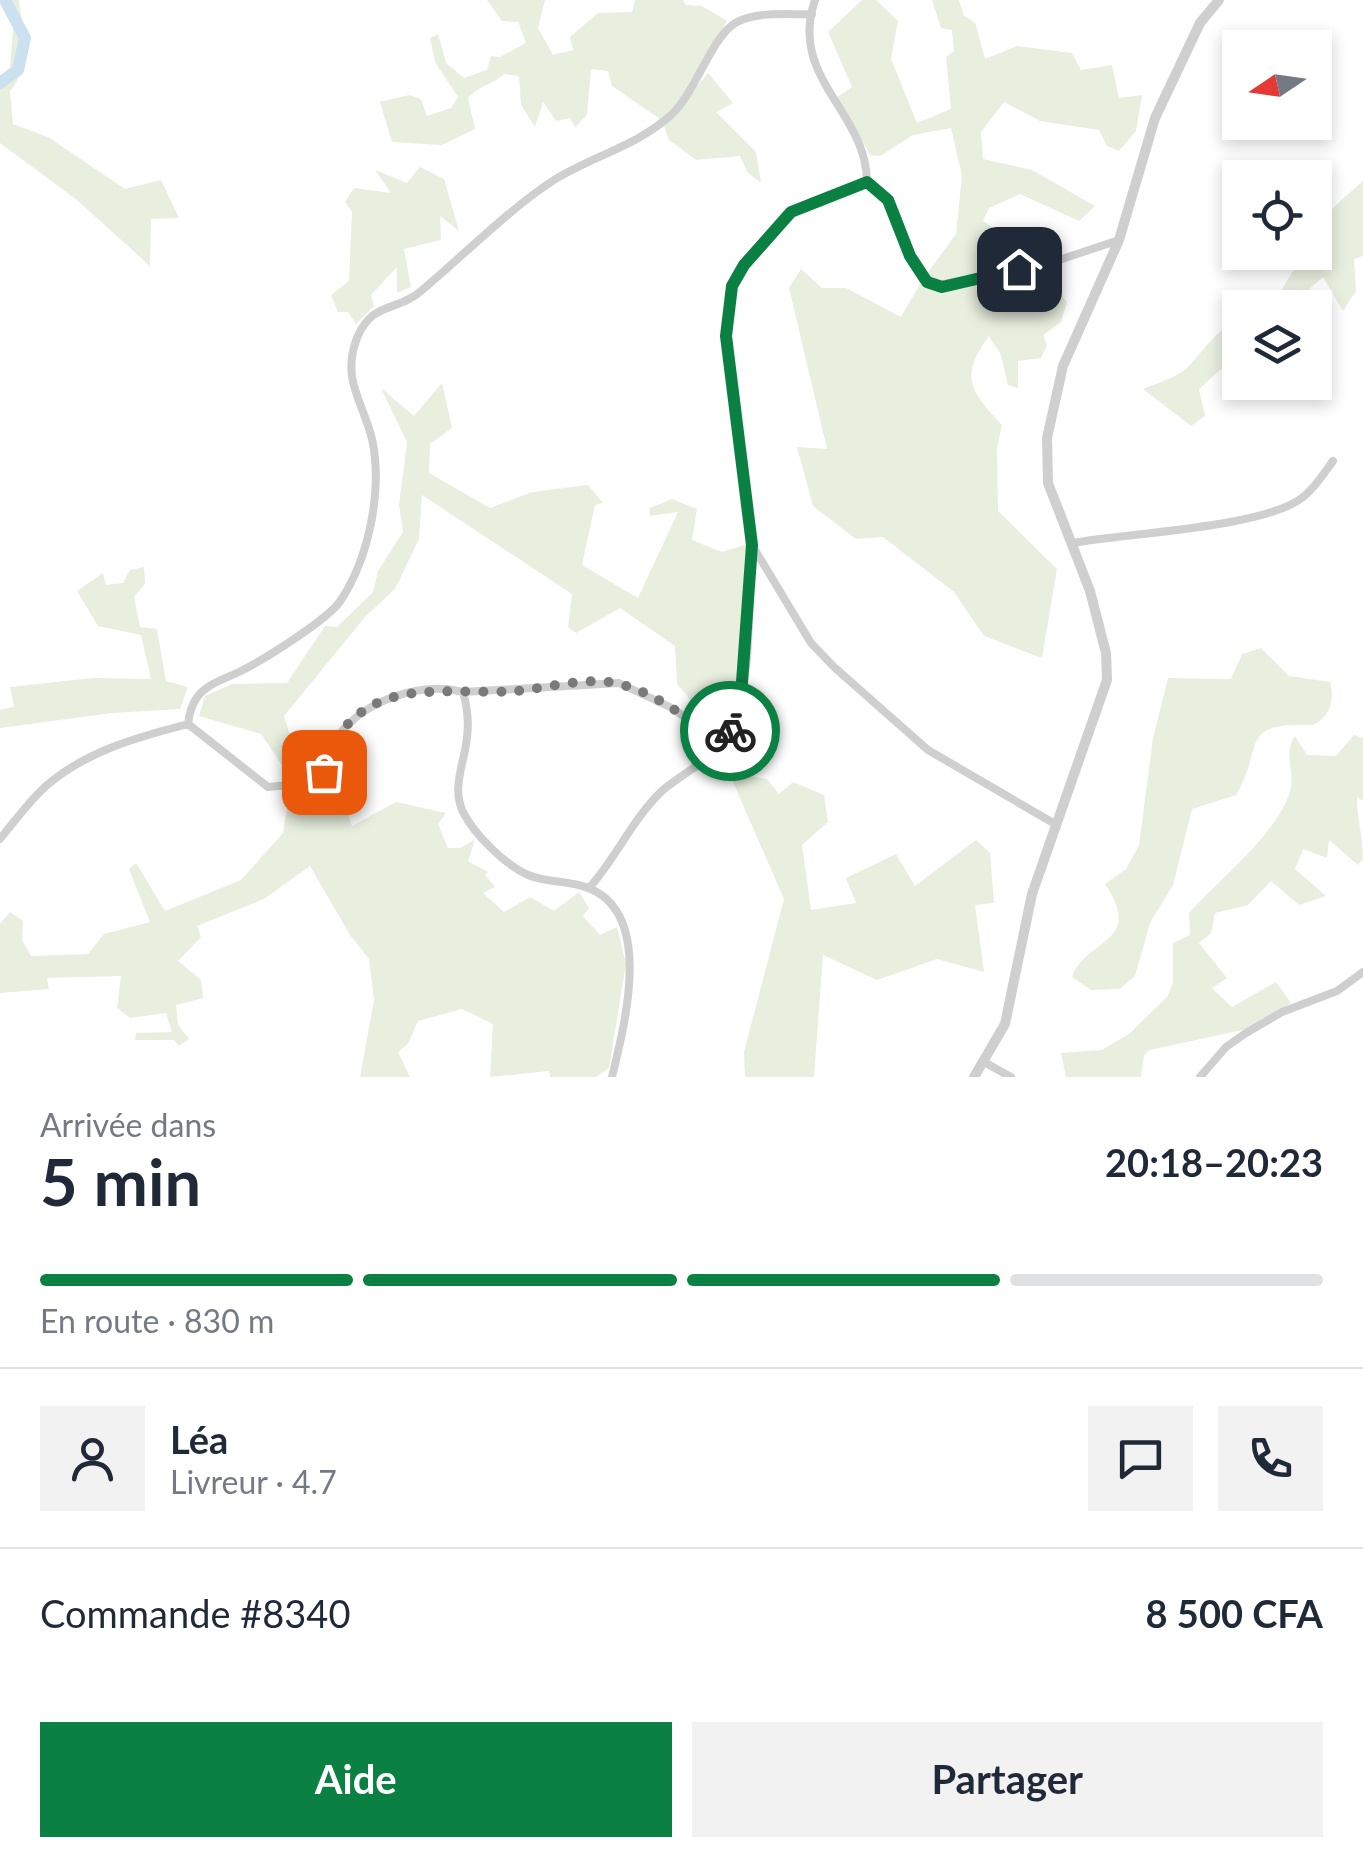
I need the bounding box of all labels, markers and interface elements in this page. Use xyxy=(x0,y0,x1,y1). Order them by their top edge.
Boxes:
north arrow xyxy=(1222,30,1332,140)
map controls xyxy=(1222,30,1332,400)
button: locate xyxy=(1222,160,1332,270)
pin xyxy=(977,227,1062,312)
icon: home xyxy=(992,242,1047,297)
button: layers xyxy=(1222,290,1332,400)
courier xyxy=(680,681,780,781)
icon: bike xyxy=(703,704,758,759)
pin xyxy=(282,730,367,815)
icon: bag xyxy=(297,745,352,800)
text: Arrivée dans xyxy=(40,1105,216,1144)
text: 20:18–20:23 xyxy=(1105,1139,1323,1185)
text: 5 min xyxy=(40,1142,201,1220)
text: En route · 830 m xyxy=(40,1301,274,1340)
button: person xyxy=(40,1406,145,1511)
button: chat xyxy=(1088,1406,1193,1511)
button: phone xyxy=(1218,1406,1323,1511)
text: Léa xyxy=(170,1416,228,1462)
text: Livreur · 4.7 xyxy=(170,1462,337,1501)
text: Commande #8340 xyxy=(40,1590,350,1636)
text: 8 500 CFA xyxy=(1146,1590,1323,1636)
button: Aide xyxy=(40,1722,672,1837)
button: Partager xyxy=(692,1722,1323,1837)

